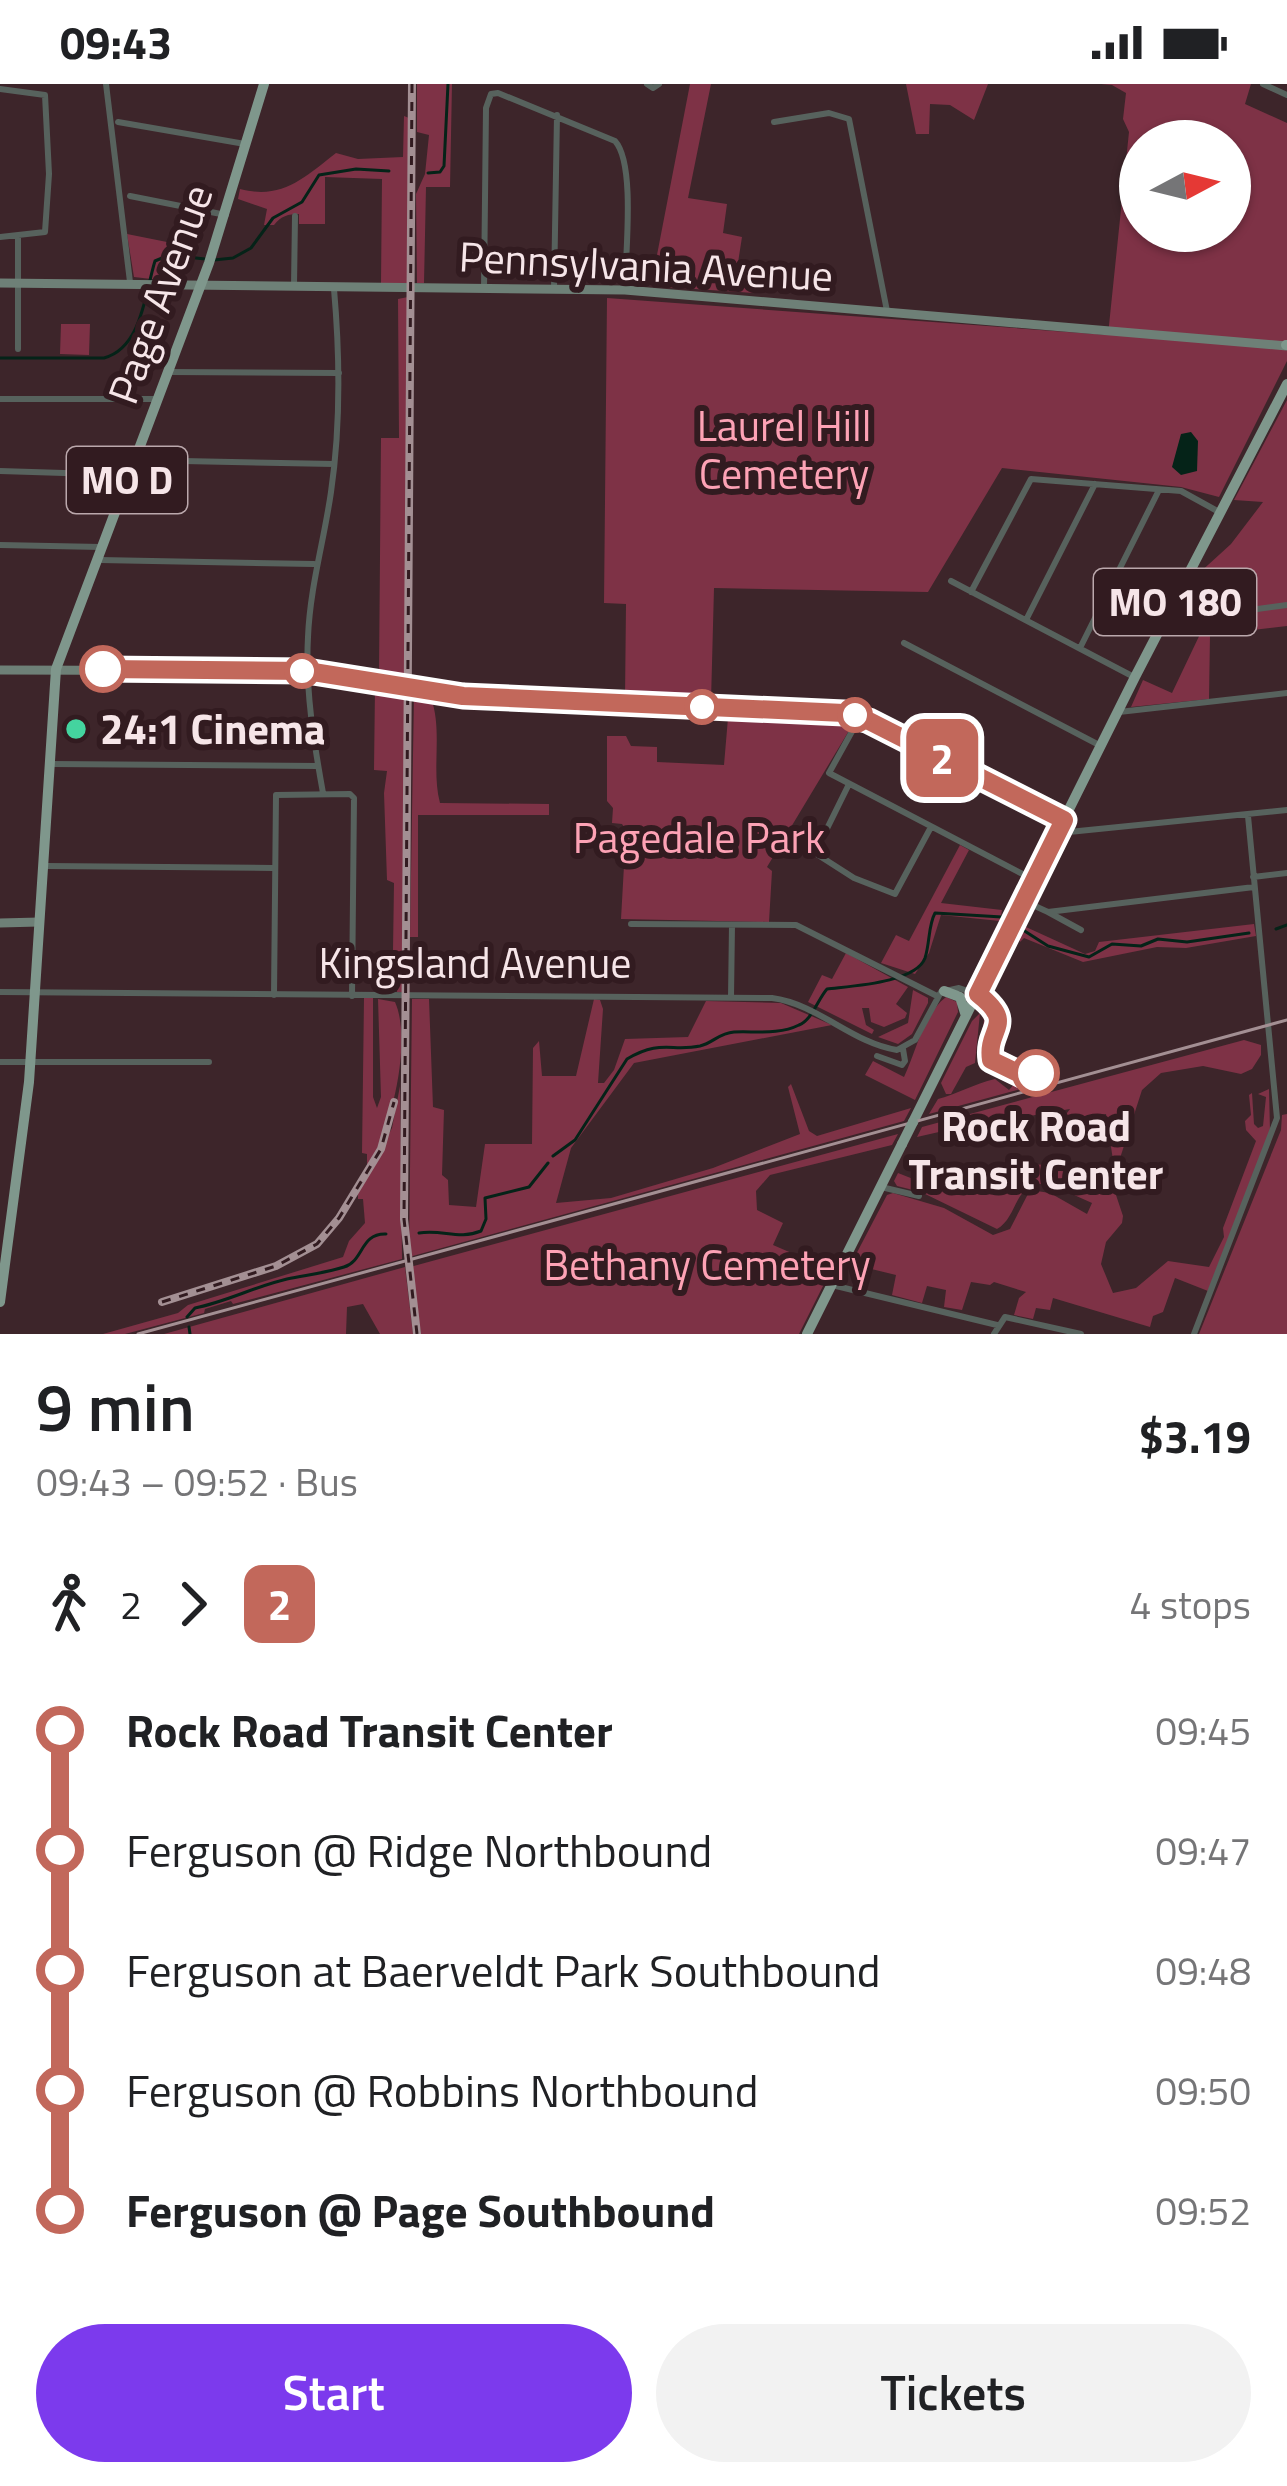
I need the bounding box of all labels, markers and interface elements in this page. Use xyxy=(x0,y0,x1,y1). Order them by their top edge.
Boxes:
text: 09:43 xyxy=(60,8,172,76)
north arrow xyxy=(1119,120,1251,252)
map controls xyxy=(1119,120,1251,252)
street label: Page Avenue xyxy=(90,175,228,412)
street label: Pennsylvania Avenue xyxy=(457,223,835,307)
park label: Laurel Hill Cemetery xyxy=(697,393,871,505)
road number: MO D xyxy=(67,447,187,513)
road number: MO 180 xyxy=(1094,569,1256,635)
unlabelled marker xyxy=(81,647,125,691)
unlabelled marker xyxy=(286,655,318,687)
unlabelled marker xyxy=(686,691,718,723)
place label: 24:1 Cinema xyxy=(100,696,326,760)
unlabelled marker xyxy=(839,699,871,731)
marker: 24:1 Cinema xyxy=(63,716,89,742)
line badge: 2 xyxy=(903,719,981,797)
text: 2 xyxy=(930,726,954,790)
park label: Pagedale Park xyxy=(573,805,825,869)
street label: Kingsland Avenue xyxy=(319,930,631,994)
marker: Rock Road Transit Center xyxy=(1014,1051,1058,1095)
place label: Rock Road Transit Center xyxy=(909,1093,1163,1205)
park label: Bethany Cemetery xyxy=(543,1232,871,1296)
text: 9 min xyxy=(36,1356,195,1457)
text: $3.19 xyxy=(1139,1402,1251,1470)
text: 09:43 – 09:52 · Bus xyxy=(36,1452,358,1511)
icon: walk xyxy=(36,1571,102,1637)
icon: forward xyxy=(160,1571,226,1637)
text: 2 xyxy=(268,1572,291,1636)
text: 2 xyxy=(120,1575,142,1634)
text: 4 stops xyxy=(1129,1575,1251,1634)
text: Rock Road Transit Center xyxy=(126,1696,613,1764)
text: 09:45 xyxy=(1155,1701,1251,1760)
text: Ferguson @ Ridge Northbound xyxy=(126,1816,712,1884)
text: 09:47 xyxy=(1155,1821,1251,1880)
text: Ferguson at Baerveldt Park Southbound xyxy=(126,1936,881,2004)
text: 09:48 xyxy=(1155,1941,1251,2000)
text: Ferguson @ Robbins Northbound xyxy=(126,2056,759,2124)
text: 09:50 xyxy=(1155,2061,1251,2120)
text: Ferguson @ Page Southbound xyxy=(126,2176,715,2244)
text: 09:52 xyxy=(1155,2181,1251,2240)
button: Start xyxy=(36,2324,632,2462)
button: Tickets xyxy=(656,2324,1251,2462)

